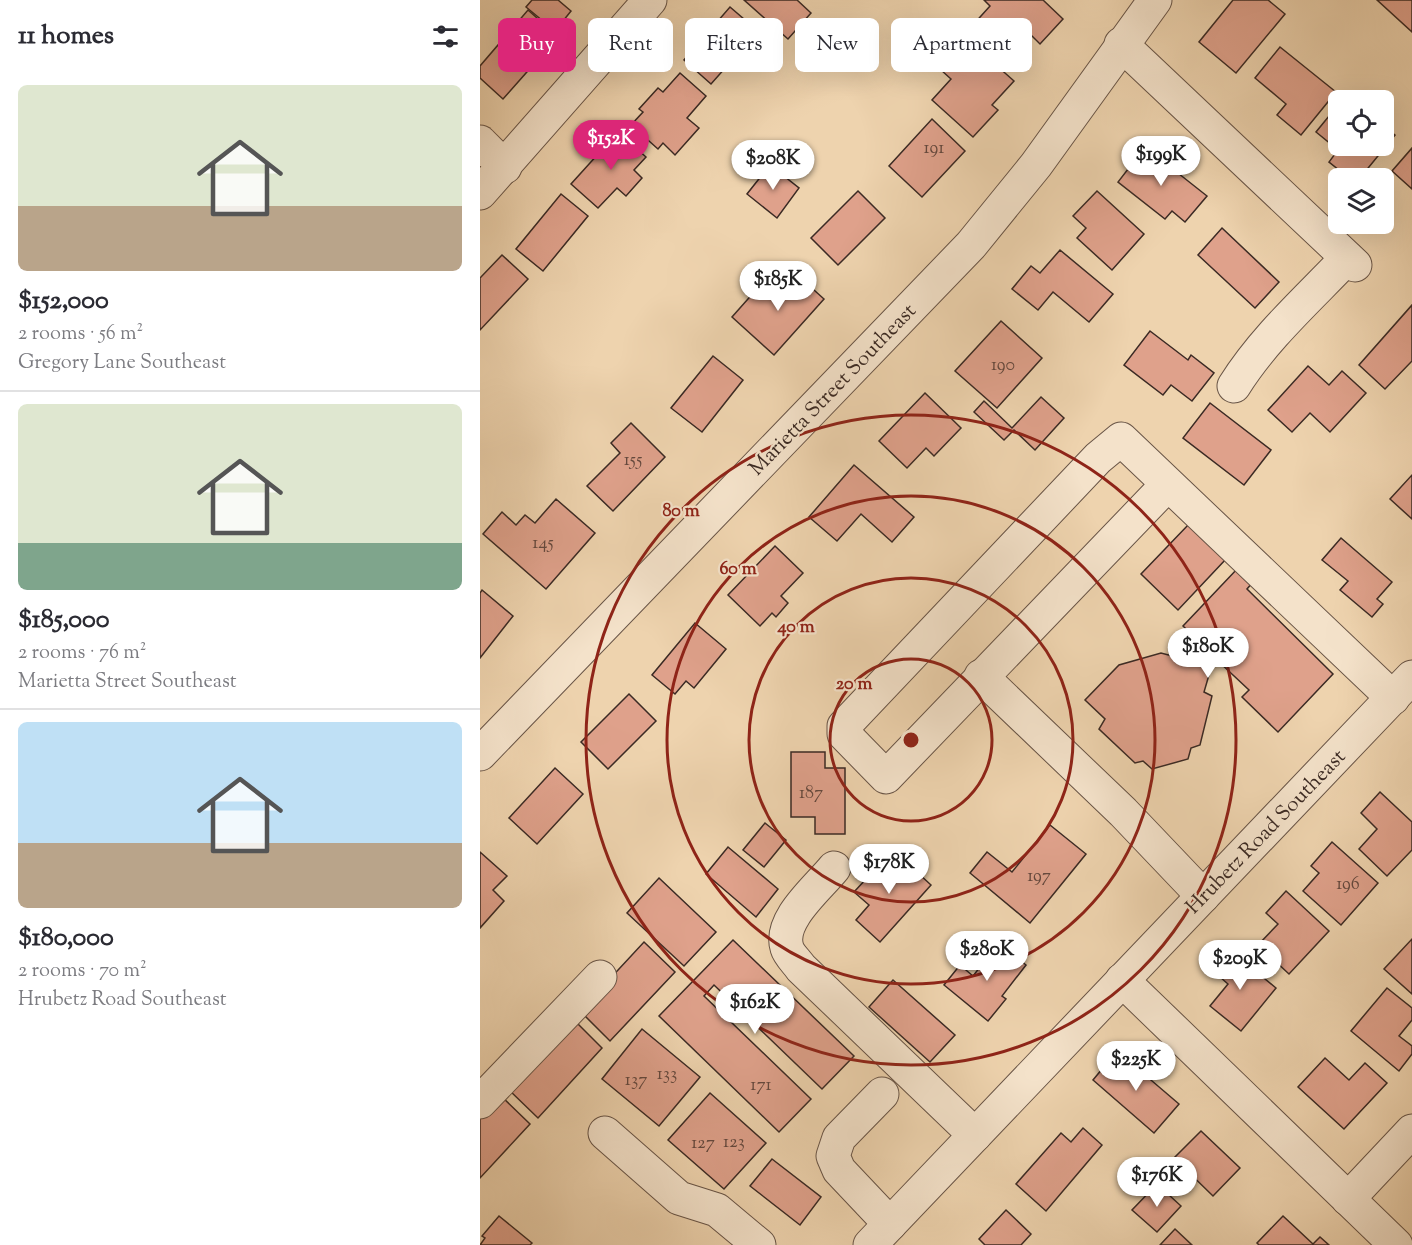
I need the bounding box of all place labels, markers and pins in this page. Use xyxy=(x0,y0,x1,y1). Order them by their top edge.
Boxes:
pin: $152K xyxy=(569,120,653,171)
pin: $199K xyxy=(1119,136,1203,187)
pin: $208K xyxy=(731,140,815,191)
pin: $185K xyxy=(736,261,820,312)
pin: $180K xyxy=(1166,628,1250,679)
centre of rings xyxy=(901,730,921,750)
pin: $178K xyxy=(847,844,931,895)
pin: $280K xyxy=(945,931,1029,982)
pin: $209K xyxy=(1198,940,1282,991)
pin: $162K xyxy=(713,984,797,1035)
pin: $225K xyxy=(1094,1041,1178,1092)
pin: $176K xyxy=(1115,1157,1199,1208)

